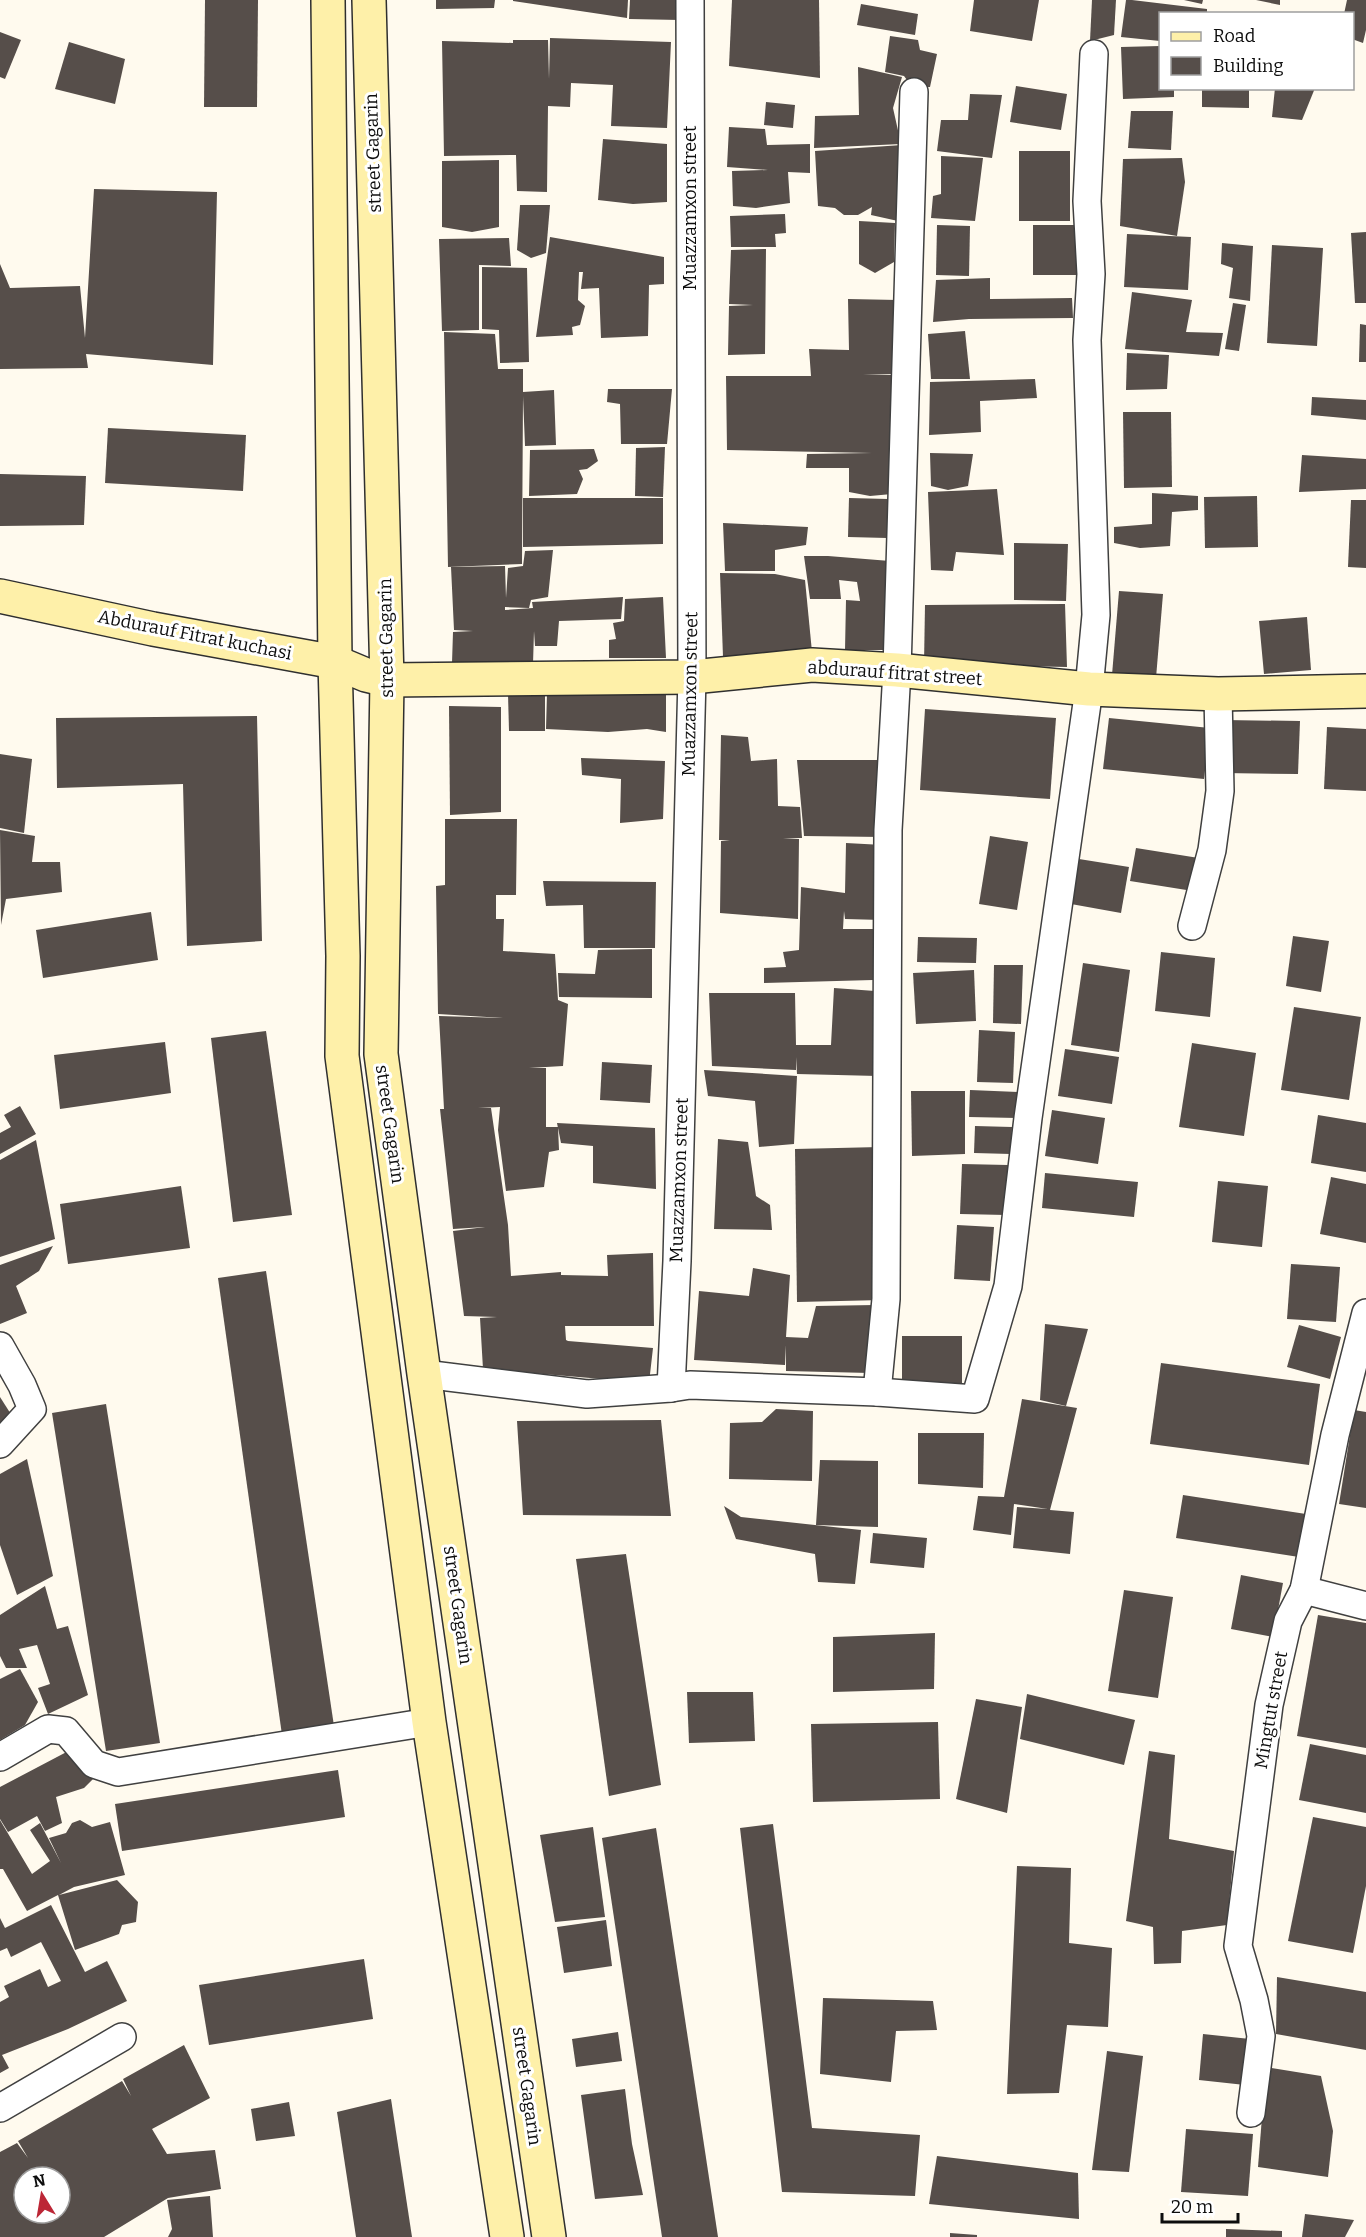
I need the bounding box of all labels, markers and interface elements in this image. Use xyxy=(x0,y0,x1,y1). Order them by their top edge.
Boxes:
legend xyxy=(1159,12,1354,90)
text: Road xyxy=(1213,25,1256,47)
text: Building xyxy=(1213,55,1284,77)
street label: street Gagarin xyxy=(360,92,386,213)
street label: Muazzamxon street xyxy=(679,125,701,290)
street label: street Gagarin xyxy=(374,577,398,698)
street label: Abdurauf Fitrat kuchasi xyxy=(96,605,294,665)
street label: Muazzamxon street xyxy=(678,611,702,777)
street label: abdurauf fitrat street xyxy=(807,656,983,690)
street label: street Gagarin xyxy=(371,1063,409,1185)
street label: Muazzamxon street xyxy=(665,1097,693,1263)
street label: street Gagarin xyxy=(439,1544,477,1666)
street label: Mingtut street xyxy=(1250,1649,1292,1771)
street label: street Gagarin xyxy=(508,2025,546,2147)
north arrow xyxy=(12,2165,72,2225)
text: N xyxy=(31,2170,47,2191)
scale bar xyxy=(1162,2186,1238,2224)
text: 20 m xyxy=(1171,2196,1213,2218)

